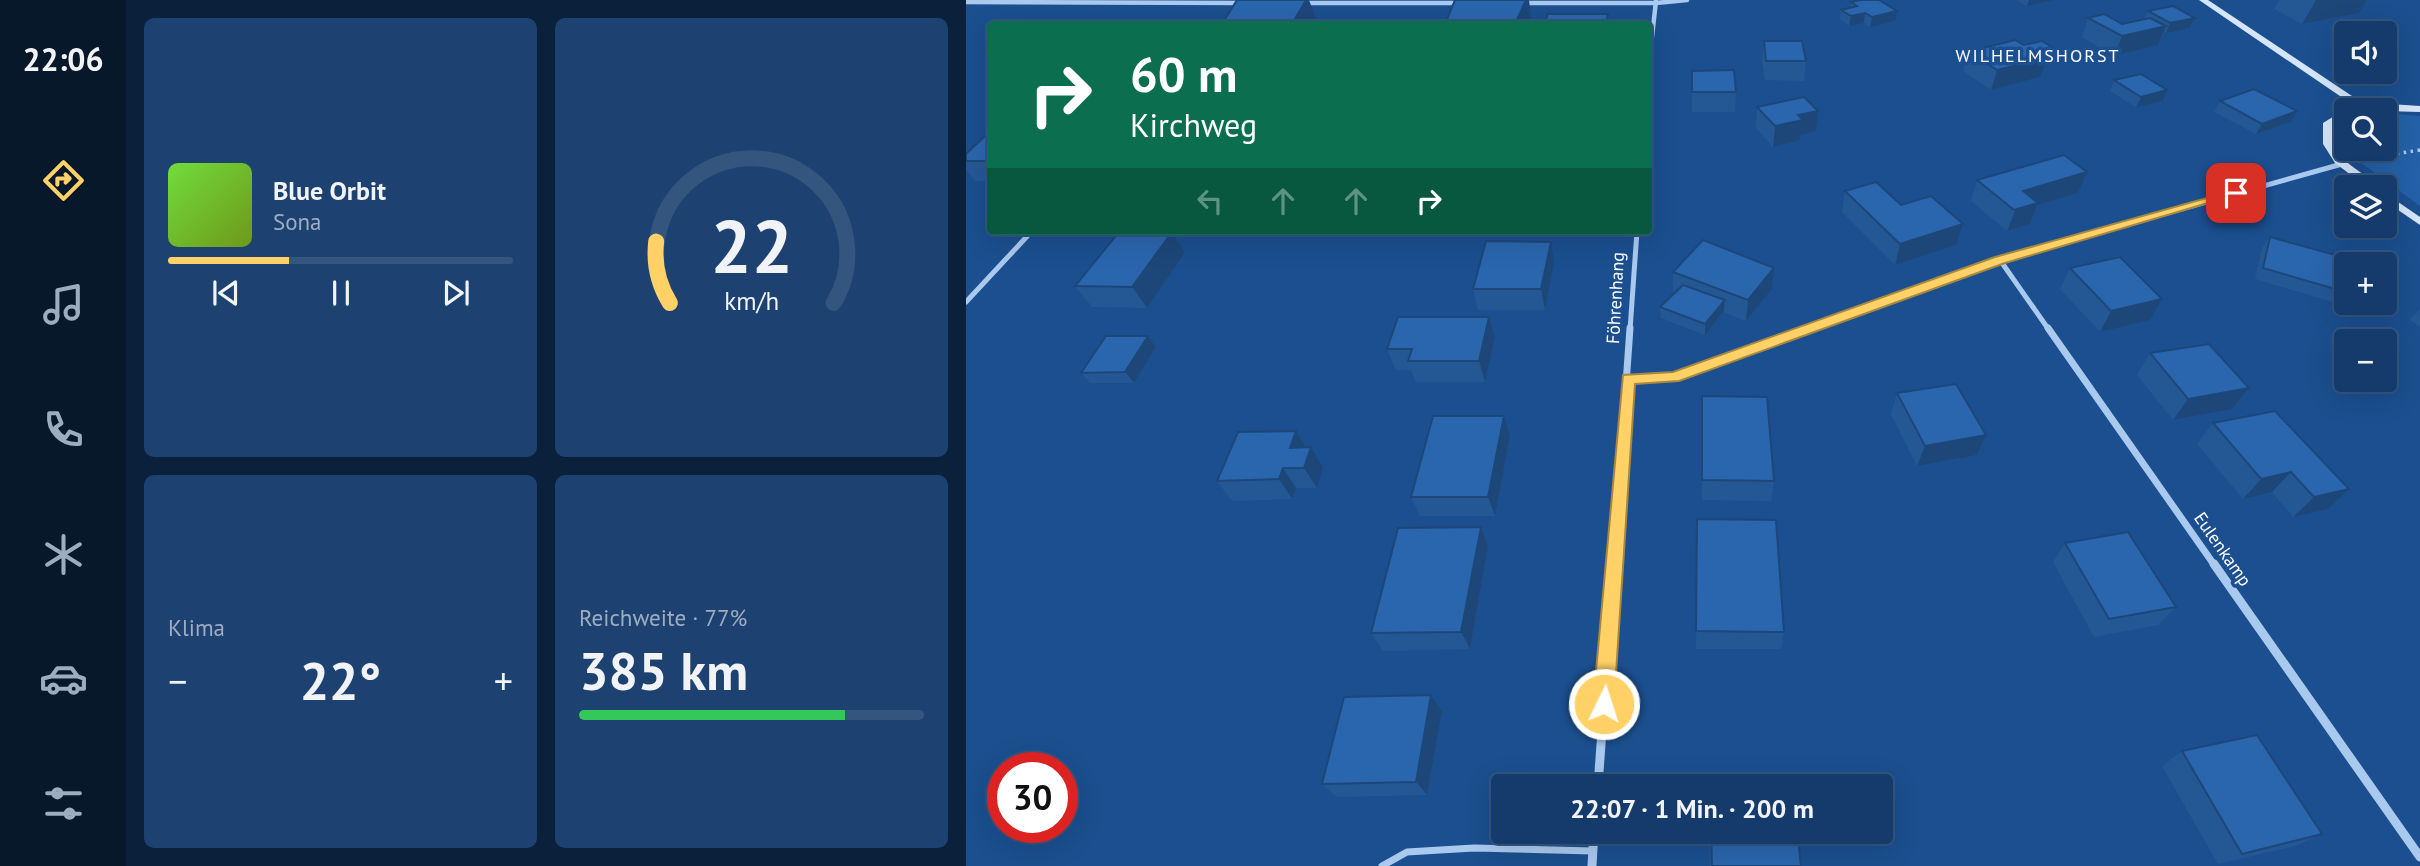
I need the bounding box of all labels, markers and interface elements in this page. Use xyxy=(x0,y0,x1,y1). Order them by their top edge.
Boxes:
map controls xyxy=(2334,21,2397,392)
button: sound xyxy=(2334,21,2397,84)
text: 22:06 xyxy=(22,38,104,80)
text: 60 m xyxy=(1130,42,1237,106)
district label: WILHELMSHORST xyxy=(1956,44,2120,67)
icon: right xyxy=(1015,49,1106,140)
button: search xyxy=(2334,98,2397,161)
text: Kirchweg xyxy=(1130,104,1257,146)
icon: directions xyxy=(39,156,88,205)
pin xyxy=(2206,163,2266,223)
text: Blue Orbit xyxy=(273,174,386,207)
icon: arrive xyxy=(2217,174,2255,212)
button: layers xyxy=(2334,175,2397,238)
icon: left xyxy=(1191,182,1229,220)
icon: ahead xyxy=(1264,182,1302,220)
icon: ahead xyxy=(1337,182,1375,220)
icon: right xyxy=(1410,182,1448,220)
text: 22 xyxy=(710,200,793,294)
text: Sona xyxy=(273,207,322,236)
street label: Föhrenhang xyxy=(1601,251,1629,345)
button: + xyxy=(2334,252,2397,315)
icon: previous xyxy=(207,274,245,312)
icon: pause xyxy=(322,274,360,312)
icon: next xyxy=(437,274,475,312)
icon: music xyxy=(39,280,88,329)
text: km/h xyxy=(724,285,779,317)
button: − xyxy=(2334,329,2397,392)
icon: phone xyxy=(39,405,88,454)
street label: Eulenkamp xyxy=(2189,507,2257,591)
icon: climate xyxy=(39,530,88,579)
text: Reichweite · 77% xyxy=(579,603,747,632)
text: Klima xyxy=(168,613,225,642)
text: 385 km xyxy=(579,637,748,704)
text: 22° xyxy=(300,647,381,714)
icon: car xyxy=(39,654,88,703)
text: − xyxy=(168,656,187,705)
text: + xyxy=(494,656,513,705)
position arrow xyxy=(1567,667,1641,741)
speed limit sign: 30 xyxy=(987,752,1078,843)
icon: filters xyxy=(39,779,88,828)
text: 22:07 · 1 Min. · 200 m xyxy=(1570,792,1814,825)

